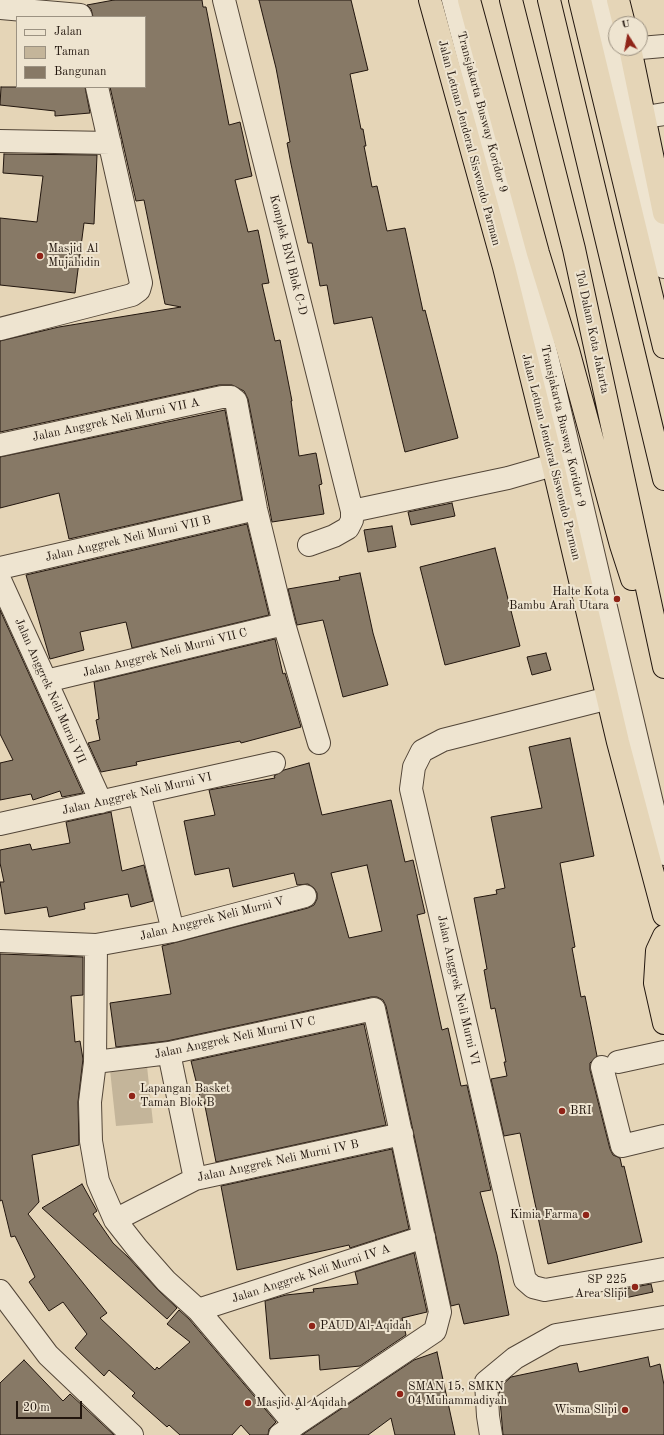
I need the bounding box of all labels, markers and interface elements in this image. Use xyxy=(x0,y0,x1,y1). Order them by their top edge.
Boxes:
legend xyxy=(16,16,146,88)
north arrow xyxy=(608,16,648,56)
text: U xyxy=(620,18,631,31)
text: Jalan xyxy=(54,26,82,38)
street label: Transjakarta Busway Koridor 9 xyxy=(454,30,510,194)
street label: Jalan Letnan Jenderal Siswondo Parman xyxy=(435,39,503,247)
text: Taman xyxy=(54,46,90,58)
text: Bangunan xyxy=(54,66,106,78)
street label: Komplek BNI Blok C-D xyxy=(266,193,310,317)
place label: Masjid Al Mujahidin xyxy=(48,242,100,270)
marker: Masjid Al Mujahidin xyxy=(35,251,45,261)
street label: Tol Dalam Kota Jakarta xyxy=(572,269,612,395)
street label: Transjakarta Busway Koridor 9 xyxy=(537,343,589,509)
street label: Jalan Letnan Jenderal Siswondo Parman xyxy=(518,352,584,562)
street label: Jalan Anggrek Neli Murni VII A xyxy=(31,395,201,445)
street label: Jalan Anggrek Neli Murni VII B xyxy=(44,513,212,565)
place label: Halte Kota Bambu Arah Utara xyxy=(509,585,609,613)
marker: Halte Kota Bambu Arah Utara xyxy=(612,594,622,604)
street label: Jalan Anggrek Neli Murni VII xyxy=(11,616,89,766)
street label: Jalan Anggrek Neli Murni VII C xyxy=(81,626,249,680)
street label: Jalan Anggrek Neli Murni VI xyxy=(61,770,213,818)
street label: Jalan Anggrek Neli Murni V xyxy=(138,894,286,944)
street label: Jalan Anggrek Neli Murni VI xyxy=(434,914,482,1066)
street label: Jalan Anggrek Neli Murni IV C xyxy=(153,1014,317,1062)
place label: Lapangan Basket Taman Blok B xyxy=(140,1082,230,1110)
marker: Lapangan Basket Taman Blok B xyxy=(127,1091,137,1101)
place label: BRI xyxy=(570,1104,592,1118)
marker: BRI xyxy=(557,1106,567,1116)
street label: Jalan Anggrek Neli Murni IV B xyxy=(196,1137,360,1185)
place label: Kimia Farma xyxy=(510,1208,578,1222)
marker: Kimia Farma xyxy=(581,1210,591,1220)
street label: Jalan Anggrek Neli Murni IV A xyxy=(230,1242,392,1306)
place label: SP 225 Area Slipi xyxy=(575,1273,627,1301)
marker: SP 225 Area Slipi xyxy=(630,1282,640,1292)
place label: PAUD Al-Aqidah xyxy=(320,1319,412,1333)
marker: PAUD Al-Aqidah xyxy=(307,1321,317,1331)
place label: SMAN 15, SMKN 04 Muhammadiyah xyxy=(408,1380,507,1408)
marker: SMAN 15, SMKN 04 Muhammadiyah xyxy=(395,1389,405,1399)
scale bar xyxy=(18,1393,84,1419)
place label: Masjid Al Aqidah xyxy=(256,1396,347,1410)
marker: Masjid Al Aqidah xyxy=(243,1398,253,1408)
text: 20 m xyxy=(23,1402,50,1414)
place label: Wisma Slipi xyxy=(554,1403,617,1417)
marker: Wisma Slipi xyxy=(620,1405,630,1415)

